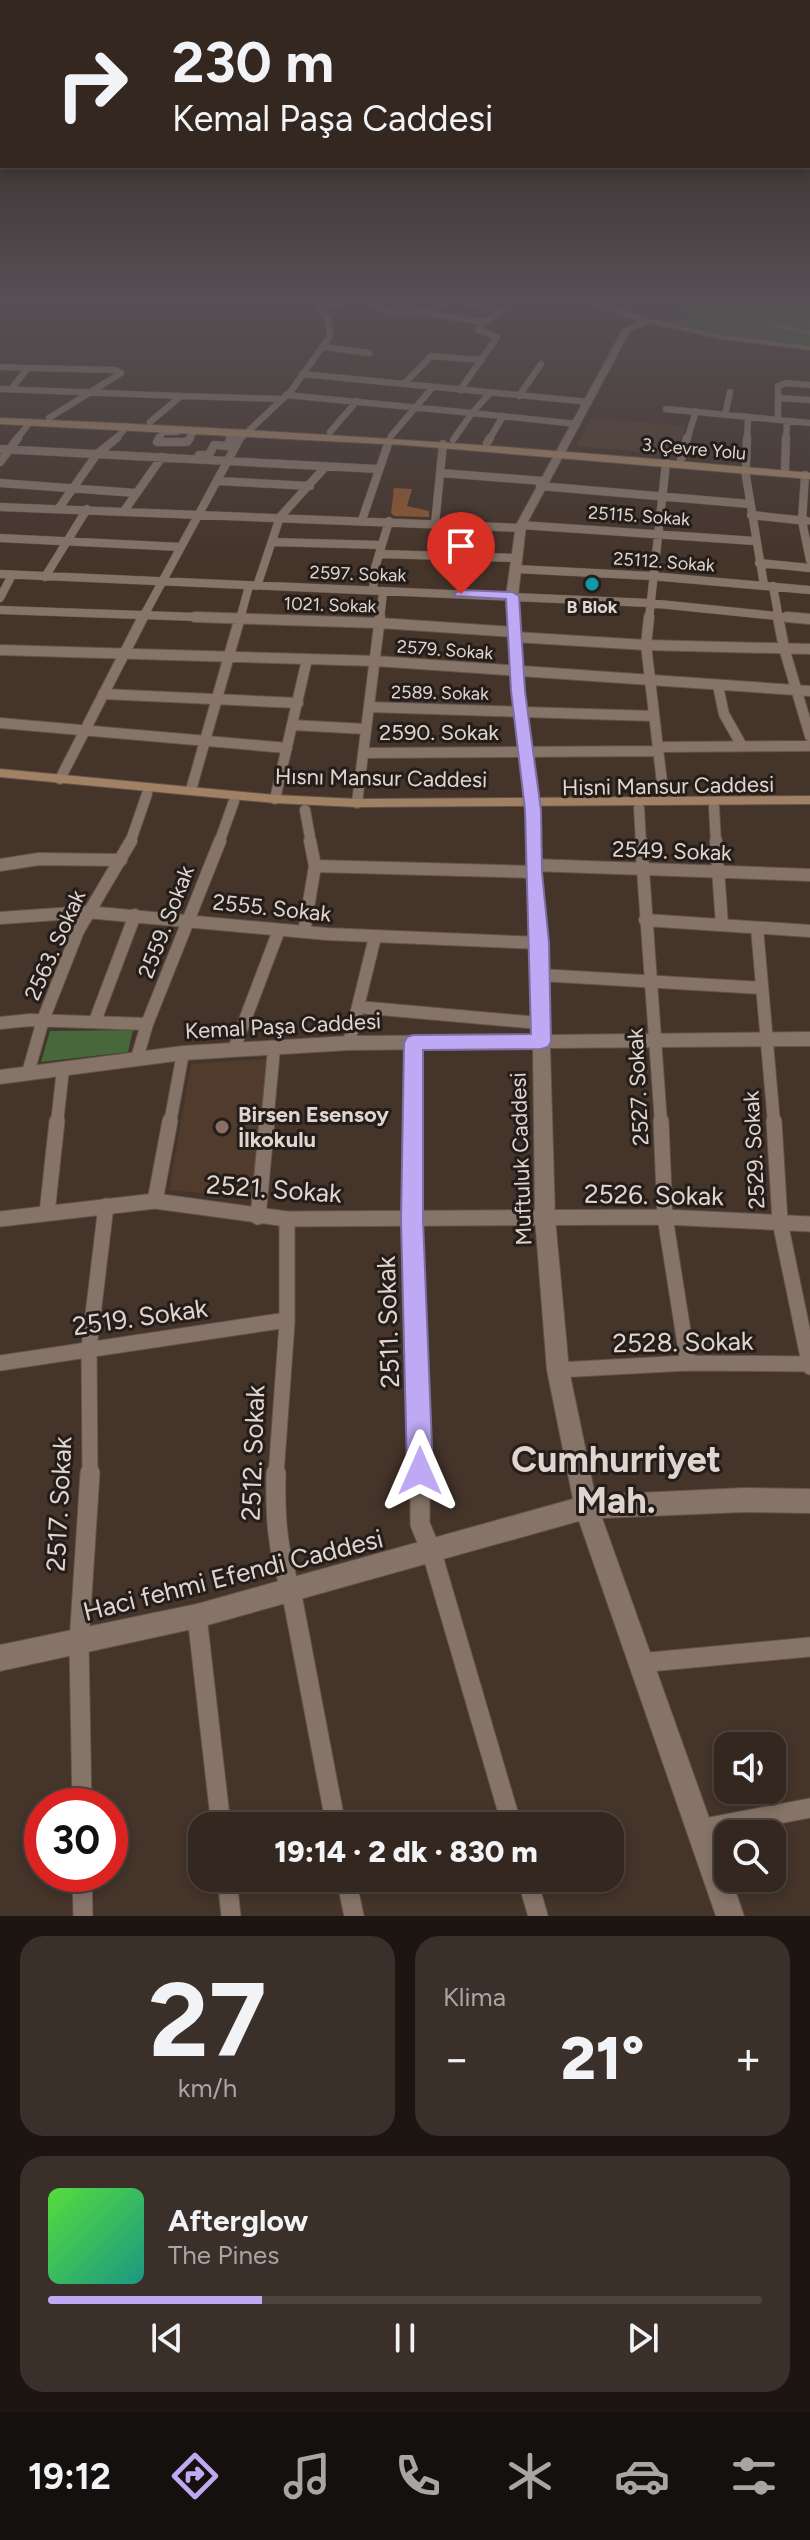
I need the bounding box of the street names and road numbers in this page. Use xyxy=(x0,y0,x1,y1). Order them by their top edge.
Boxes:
street label: 3. Çevre Yolu xyxy=(641,433,747,465)
street label: 25115. Sokak xyxy=(587,501,691,531)
street label: 25112. Sokak xyxy=(613,547,716,577)
street label: 2597. Sokak xyxy=(309,561,407,587)
street label: 1021. Sokak xyxy=(283,592,377,618)
street label: 2579. Sokak xyxy=(396,636,494,664)
street label: 2589. Sokak xyxy=(391,681,489,705)
street label: 2590. Sokak xyxy=(379,719,499,746)
street label: Hısnı Mansur Caddesi xyxy=(275,763,487,793)
street label: Hisni Mansur Caddesi xyxy=(562,771,774,801)
street label: 2549. Sokak xyxy=(612,835,733,867)
street label: 2559. Sokak xyxy=(132,861,200,982)
street label: 2563. Sokak xyxy=(19,885,91,1004)
street label: 2555. Sokak xyxy=(211,888,333,928)
street label: Kemal Paşa Caddesi xyxy=(184,1007,382,1045)
street label: 2527. Sokak xyxy=(621,1027,655,1146)
street label: Muftuluk Caddesi xyxy=(504,1072,538,1246)
street label: 2529. Sokak xyxy=(737,1090,771,1210)
street label: 2521. Sokak xyxy=(205,1168,343,1210)
street label: 2526. Sokak xyxy=(584,1178,725,1212)
street label: 2511. Sokak xyxy=(370,1255,406,1389)
street label: 2519. Sokak xyxy=(70,1292,210,1342)
street label: 2528. Sokak xyxy=(612,1325,754,1359)
street label: 2512. Sokak xyxy=(235,1384,271,1521)
street label: 2517. Sokak xyxy=(39,1435,79,1572)
street label: Haci fehmi Efendi Caddesi xyxy=(80,1522,386,1628)

